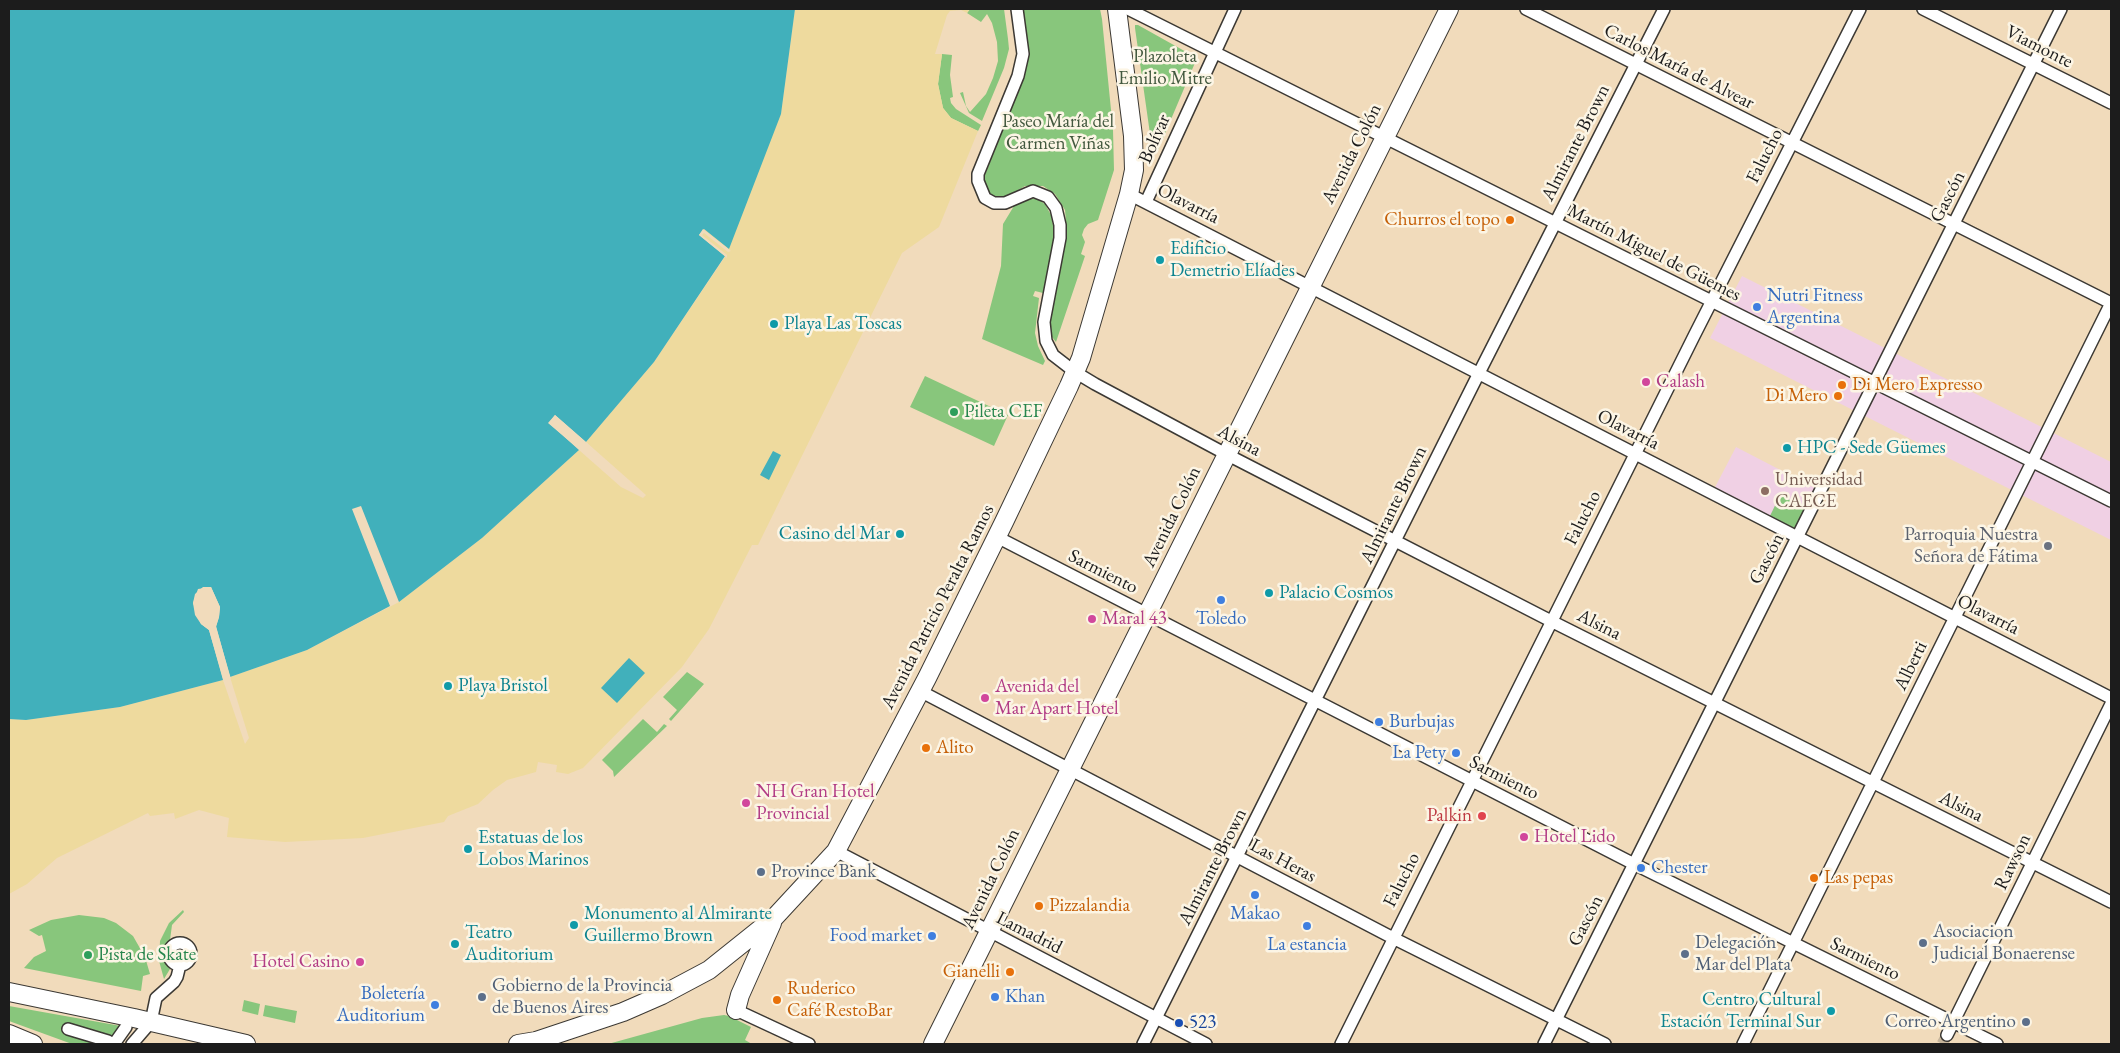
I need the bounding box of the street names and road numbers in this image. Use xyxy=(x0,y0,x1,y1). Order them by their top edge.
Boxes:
street label: Carlos María de Alvear xyxy=(1600,19,1758,115)
street label: Viamonte xyxy=(2002,20,2076,74)
street label: Almirante Brown xyxy=(1537,81,1615,205)
street label: Avenida Colón xyxy=(1317,100,1387,208)
street label: Bolívar xyxy=(1134,111,1176,167)
street label: Falucho xyxy=(1742,125,1788,187)
street label: Gascón xyxy=(1926,168,1970,226)
street label: Olavarría xyxy=(1153,179,1223,229)
street label: Martín Miguel de Güemes xyxy=(1564,199,1744,307)
street label: Olavarría xyxy=(1593,405,1663,455)
street label: Alsina xyxy=(1213,420,1265,462)
street label: Almirante Brown xyxy=(1356,443,1432,567)
street label: Avenida Colón xyxy=(1138,463,1206,571)
street label: Falucho xyxy=(1560,487,1606,549)
street label: Avenida Patricio Peralta Ramos xyxy=(876,501,1000,713)
street label: Gascón xyxy=(1745,530,1789,588)
street label: Sarmiento xyxy=(1064,545,1142,599)
street label: Olavarría xyxy=(1953,590,2023,640)
street label: Alsina xyxy=(1573,604,1625,646)
street label: Alberti xyxy=(1889,638,1933,694)
street label: Sarmiento xyxy=(1465,751,1543,805)
street label: Alsina xyxy=(1935,786,1987,828)
street label: Almirante Brown xyxy=(1174,805,1252,929)
street label: Avenida Colón xyxy=(957,825,1025,933)
street label: Rawson xyxy=(1990,830,2036,894)
street label: Las Heras xyxy=(1246,834,1320,888)
street label: Falucho xyxy=(1379,849,1425,911)
street label: Gascón xyxy=(1564,892,1608,950)
street label: Lamadrid xyxy=(992,907,1066,959)
street label: Sarmiento xyxy=(1826,932,1904,986)

